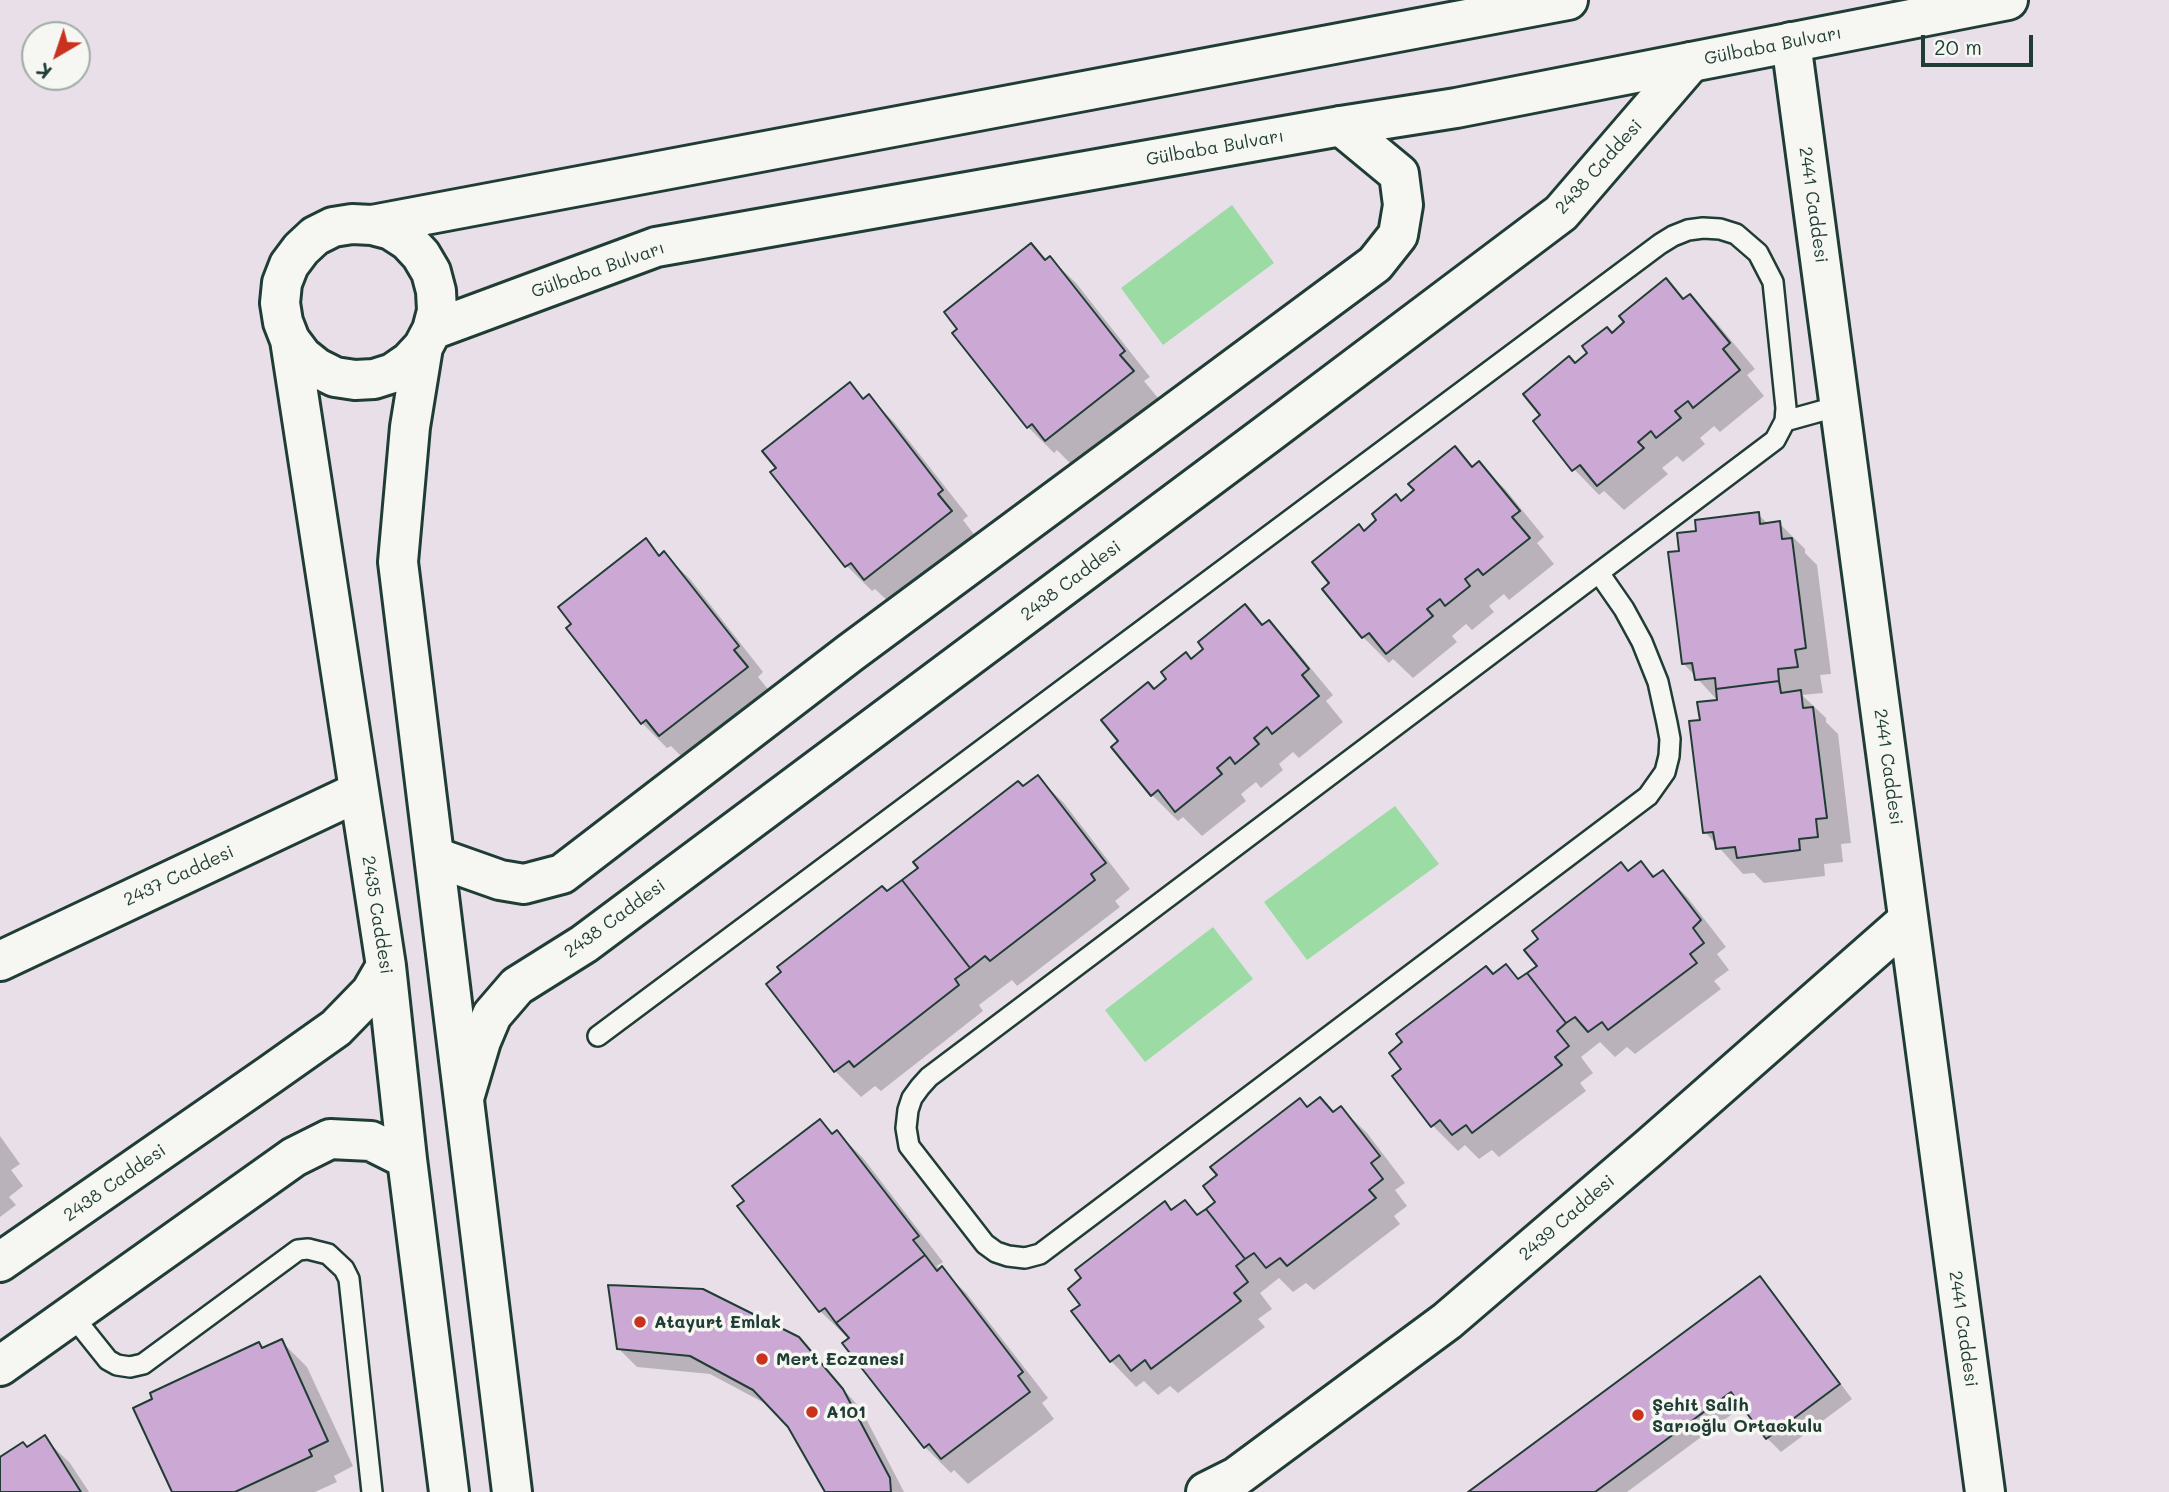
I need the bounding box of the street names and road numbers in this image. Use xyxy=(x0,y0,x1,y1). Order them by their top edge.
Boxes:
street label: Gülbaba Bulvarı xyxy=(1702,22,1844,70)
street label: 2438 Caddesi xyxy=(1551,115,1647,219)
street label: Gülbaba Bulvarı xyxy=(1144,125,1286,171)
street label: 2441 Caddesi xyxy=(1794,145,1832,265)
street label: Gülbaba Bulvarı xyxy=(528,237,668,303)
street label: 2438 Caddesi xyxy=(1017,536,1125,626)
street label: 2441 Caddesi xyxy=(1869,707,1907,827)
street label: 2437 Caddesi xyxy=(120,841,238,911)
street label: 2435 Caddesi xyxy=(357,854,397,976)
street label: 2438 Caddesi xyxy=(560,875,670,963)
street label: 2438 Caddesi xyxy=(60,1140,170,1226)
street label: 2439 Caddesi xyxy=(1515,1171,1619,1265)
street label: 2441 Caddesi xyxy=(1944,1269,1982,1389)

